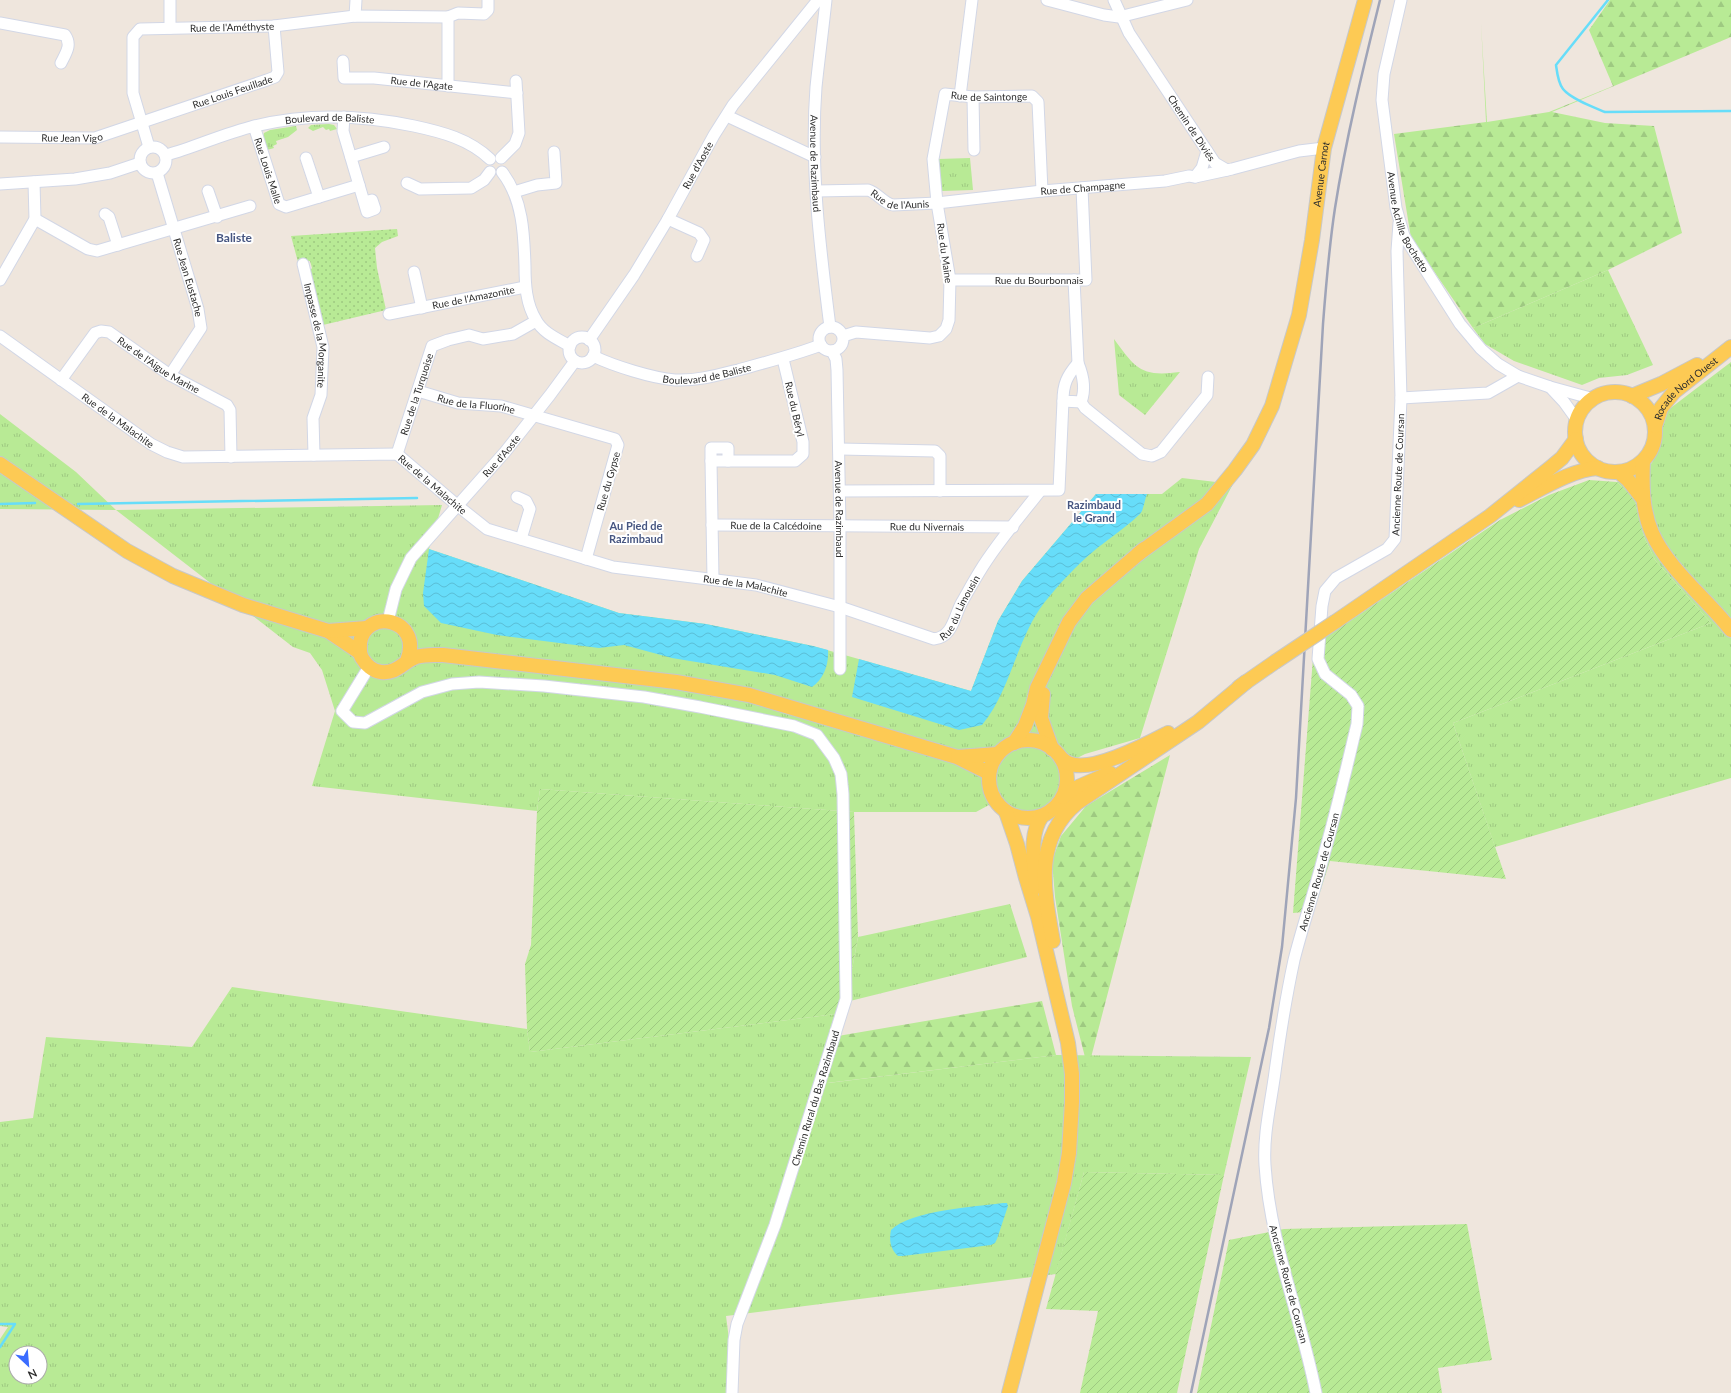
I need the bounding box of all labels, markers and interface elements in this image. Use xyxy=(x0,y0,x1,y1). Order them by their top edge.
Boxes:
street label: Rue de l'Améthyste xyxy=(190,20,274,34)
street label: Rue Louis Feuillade xyxy=(191,72,274,111)
street label: Rue de l'Agate xyxy=(390,74,453,92)
street label: Rue de Saintonge xyxy=(950,89,1027,103)
street label: Chemin de Diviés xyxy=(1166,92,1218,163)
street label: Boulevard de Baliste xyxy=(284,111,375,126)
street label: Avenue de Razimbaud xyxy=(808,115,823,212)
street label: Rue Jean Vigo xyxy=(41,130,104,144)
street label: Rue Louis Malle xyxy=(252,136,285,205)
street label: Rue d'Aoste xyxy=(680,139,715,191)
street label: Avenue Carnot xyxy=(1310,140,1332,207)
street label: Avenue Achille Bochetto xyxy=(1385,171,1432,275)
street label: Rue de Champagne xyxy=(1040,178,1126,197)
street label: Rue de l'Aunis xyxy=(869,187,930,211)
street label: Rue du Maine xyxy=(935,222,955,284)
district label: Baliste xyxy=(216,230,253,245)
street label: Rue Jean Eustache xyxy=(171,237,205,317)
street label: Rue du Bourbonnais xyxy=(995,274,1083,286)
street label: Impasse de la Morganite xyxy=(302,282,329,388)
street label: Rue de l'Amazonite xyxy=(431,283,516,311)
street label: Rue de l'Aigue Marine xyxy=(115,334,202,396)
street label: Rue de la Turquoise xyxy=(398,352,435,437)
street label: Rocade Nord Ouest xyxy=(1651,354,1720,421)
street label: Boulevard de Baliste xyxy=(662,361,752,386)
street label: Rue du Béryl xyxy=(783,380,807,438)
street label: Rue de la Malachite xyxy=(79,390,156,450)
street label: Rue de la Fluorine xyxy=(436,391,517,416)
street label: Ancienne Route de Coursan xyxy=(1389,413,1406,536)
street label: Rue d'Aoste xyxy=(480,432,523,479)
street label: Rue du Gypse xyxy=(594,450,622,512)
street label: Rue de la Malachite xyxy=(396,452,469,517)
street label: Avenue de Razimbaud xyxy=(833,460,846,558)
district label: Razimbaud le Grand xyxy=(1067,498,1121,524)
district label: Au Pied de Razimbaud xyxy=(609,519,663,545)
street label: Rue de la Calcédoine xyxy=(730,519,822,532)
street label: Rue du Nivernais xyxy=(890,520,964,533)
street label: Rue de la Malachite xyxy=(702,572,789,599)
street label: Rue du Limousin xyxy=(937,573,982,643)
street label: Ancienne Route de Coursan xyxy=(1296,811,1341,932)
street label: Chemin Rural du Bas Razimbaud xyxy=(789,1029,841,1167)
street label: Ancienne Route de Coursan xyxy=(1267,1223,1311,1345)
north arrow xyxy=(8,1345,48,1385)
text: N xyxy=(26,1367,39,1382)

